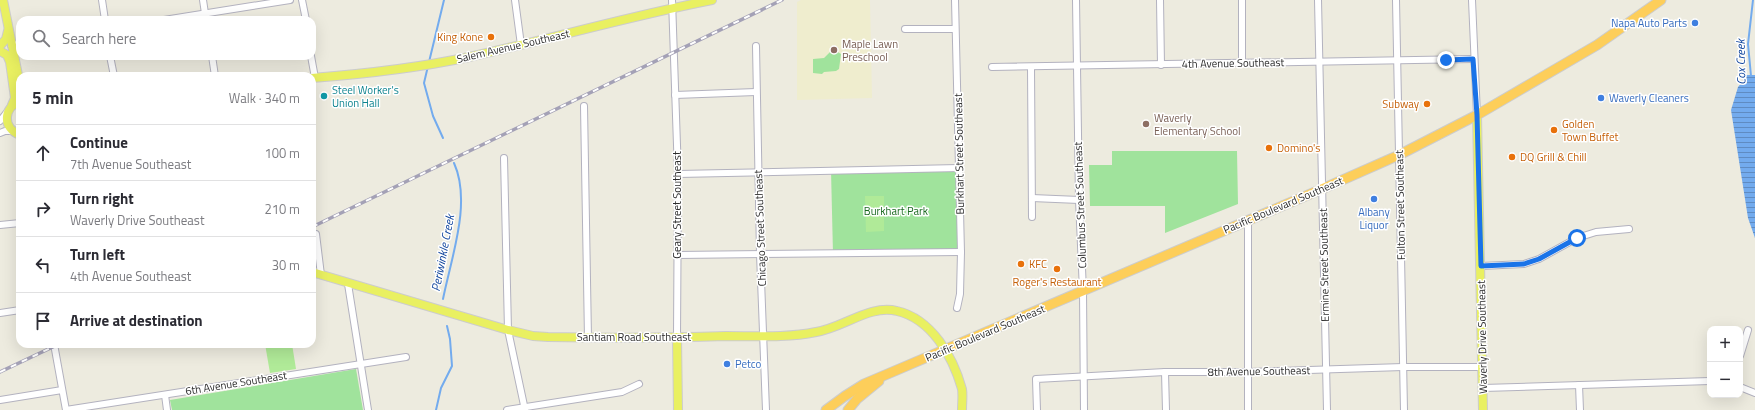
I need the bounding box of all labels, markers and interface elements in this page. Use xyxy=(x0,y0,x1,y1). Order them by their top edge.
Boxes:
place label: Napa Auto Parts xyxy=(1611,15,1687,31)
search box xyxy=(16,16,316,60)
marker: Napa Auto Parts xyxy=(1690,18,1700,28)
street label: Salem Avenue Southeast xyxy=(455,25,571,67)
icon: search xyxy=(30,27,52,49)
text: Search here xyxy=(62,27,136,50)
place label: King Kone xyxy=(437,29,483,45)
marker: King Kone xyxy=(486,32,496,42)
place label: Maple Lawn Preschool xyxy=(842,36,898,65)
water label: Cox Creek xyxy=(1731,37,1750,85)
marker: Maple Lawn Preschool xyxy=(829,45,839,55)
route end xyxy=(1437,51,1455,69)
street label: 4th Avenue Southeast xyxy=(1182,54,1285,72)
place label: Steel Worker's Union Hall xyxy=(332,82,399,111)
text: 5 min xyxy=(32,85,73,111)
text: Walk · 340 m xyxy=(229,88,300,108)
place label: Waverly Cleaners xyxy=(1609,90,1689,106)
marker: Steel Worker's Union Hall xyxy=(319,91,329,101)
street label: Burkhart Street Southeast xyxy=(950,93,968,215)
marker: Waverly Cleaners xyxy=(1596,93,1606,103)
place label: Subway xyxy=(1382,96,1420,112)
marker: Subway xyxy=(1422,99,1432,109)
place label: Waverly Elementary School xyxy=(1154,110,1241,139)
place label: Golden Town Buffet xyxy=(1562,116,1619,145)
marker: Waverly Elementary School xyxy=(1141,119,1151,129)
marker: Golden Town Buffet xyxy=(1549,125,1559,135)
text: Continue xyxy=(70,131,128,154)
place label: Domino's xyxy=(1277,140,1320,156)
street label: Columbus Street Southeast xyxy=(1070,141,1090,269)
icon: ahead xyxy=(32,142,54,164)
text: 100 m xyxy=(264,143,300,163)
marker: Domino's xyxy=(1264,143,1274,153)
place label: DQ Grill & Chill xyxy=(1520,149,1587,165)
street label: Fulton Street Southeast xyxy=(1391,150,1409,260)
street label: Geary Street Southeast xyxy=(669,151,685,259)
marker: DQ Grill & Chill xyxy=(1507,152,1517,162)
text: 7th Avenue Southeast xyxy=(70,154,191,174)
street label: Chicago Street Southeast xyxy=(750,169,770,287)
street label: Pacific Boulevard Southeast xyxy=(1221,172,1346,238)
text: Turn right xyxy=(70,187,134,210)
marker: Albany Liquor xyxy=(1369,194,1379,204)
icon: right xyxy=(32,198,54,220)
text: 210 m xyxy=(264,199,300,219)
park label: Burkhart Park xyxy=(864,203,929,219)
place label: Albany Liquor xyxy=(1358,204,1390,233)
street label: Ermine Street Southeast xyxy=(1315,208,1333,322)
text: Waverly Drive Southeast xyxy=(70,210,204,230)
water label: Periwinkle Creek xyxy=(426,211,460,293)
route start xyxy=(1568,229,1586,247)
text: Turn left xyxy=(70,243,125,266)
icon: left xyxy=(32,254,54,276)
text: 30 m xyxy=(272,255,300,275)
place label: KFC xyxy=(1029,256,1047,272)
marker: KFC xyxy=(1016,259,1026,269)
marker: Roger's Restaurant xyxy=(1052,264,1062,274)
text: 4th Avenue Southeast xyxy=(70,266,191,286)
place label: Roger's Restaurant xyxy=(1013,274,1102,290)
street label: Waverly Drive Southeast xyxy=(1473,280,1491,394)
street label: Pacific Boulevard Southeast xyxy=(923,300,1048,366)
text: Arrive at destination xyxy=(70,309,203,332)
icon: arrive xyxy=(32,310,54,332)
map controls xyxy=(1707,326,1743,398)
button: + xyxy=(1707,326,1743,362)
street label: Santiam Road Southeast xyxy=(577,329,691,345)
place label: Petco xyxy=(735,356,762,372)
marker: Petco xyxy=(722,359,732,369)
street label: 8th Avenue Southeast xyxy=(1208,362,1311,380)
button: − xyxy=(1707,362,1743,398)
street label: 6th Avenue Southeast xyxy=(184,367,288,399)

